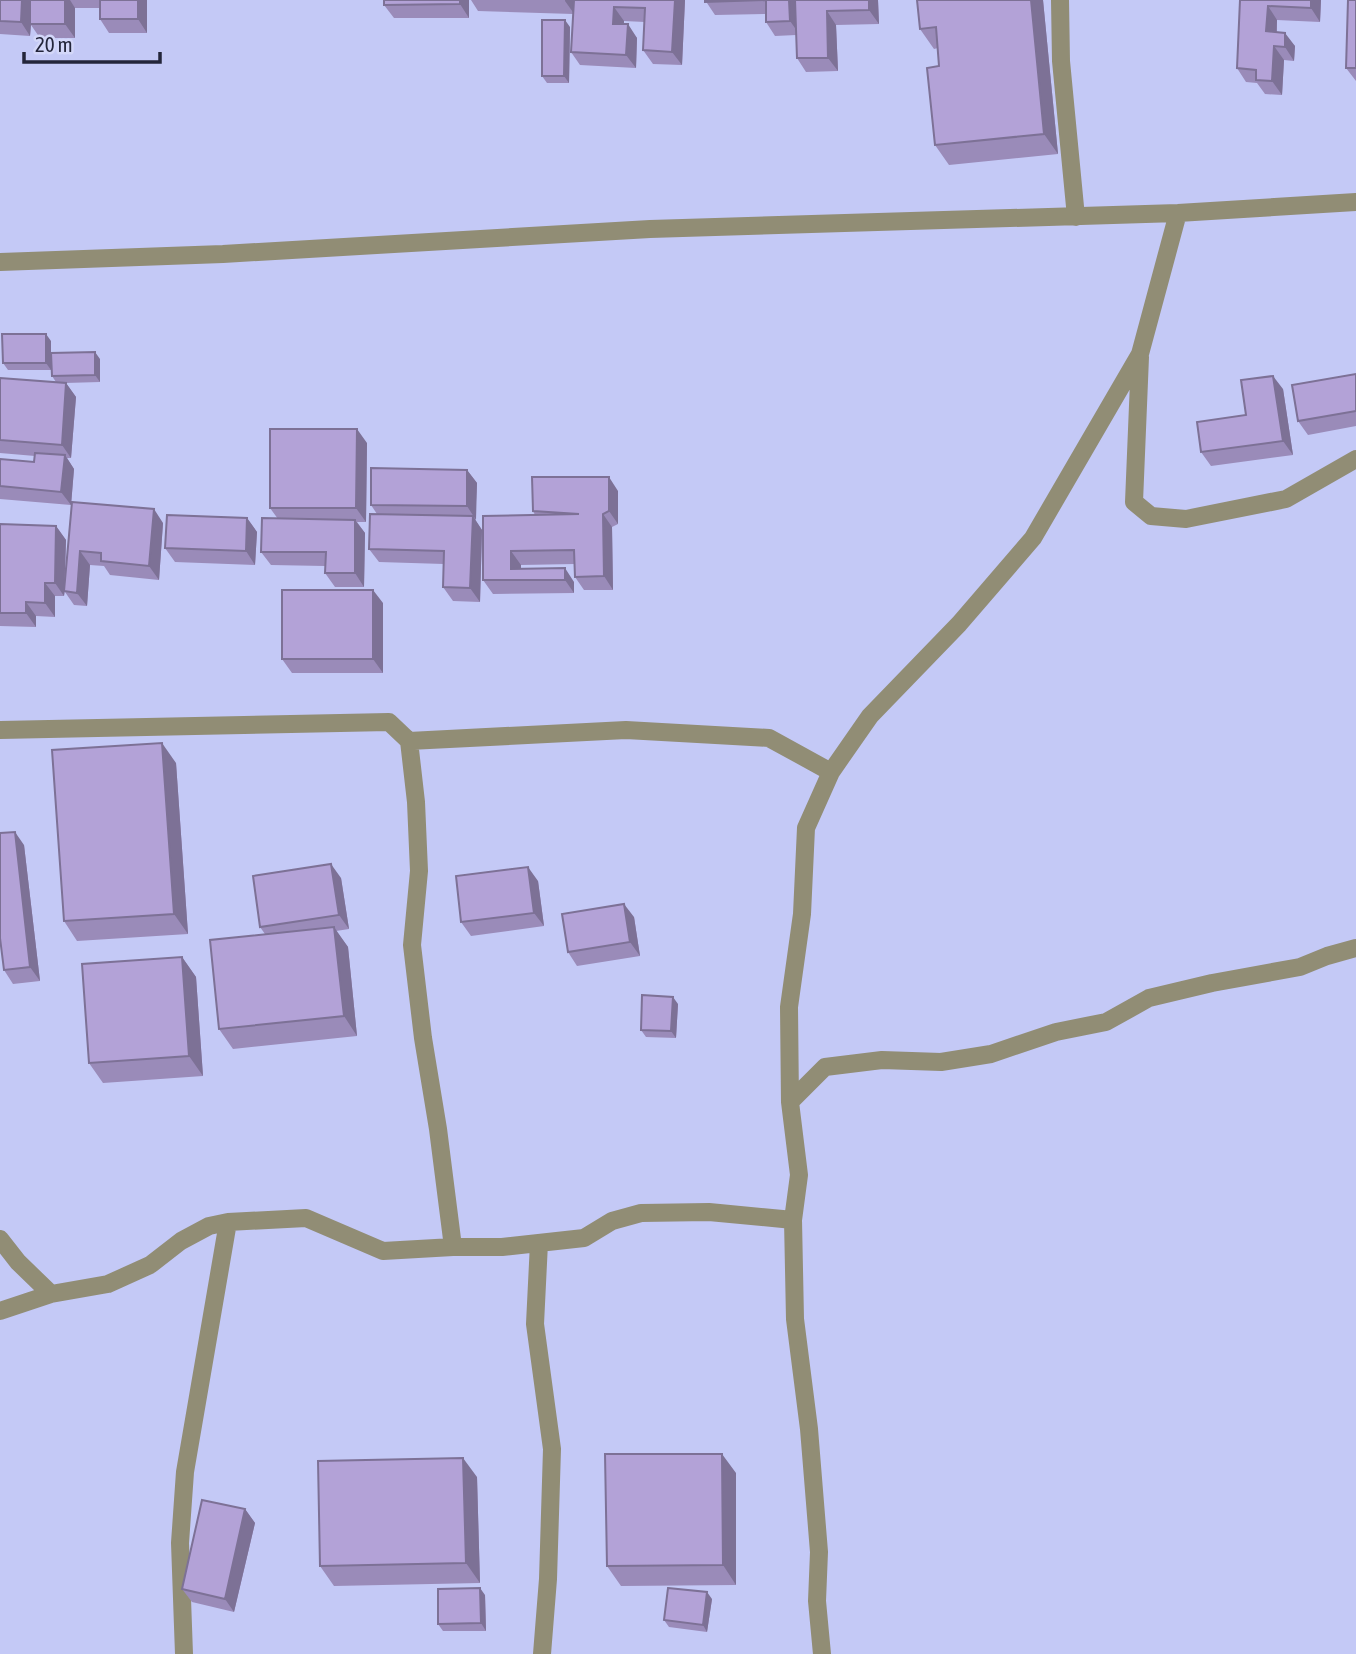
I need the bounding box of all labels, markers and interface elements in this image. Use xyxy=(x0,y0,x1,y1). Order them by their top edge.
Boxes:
scale bar xyxy=(24,21,161,65)
text: 20 m xyxy=(35,32,73,56)

